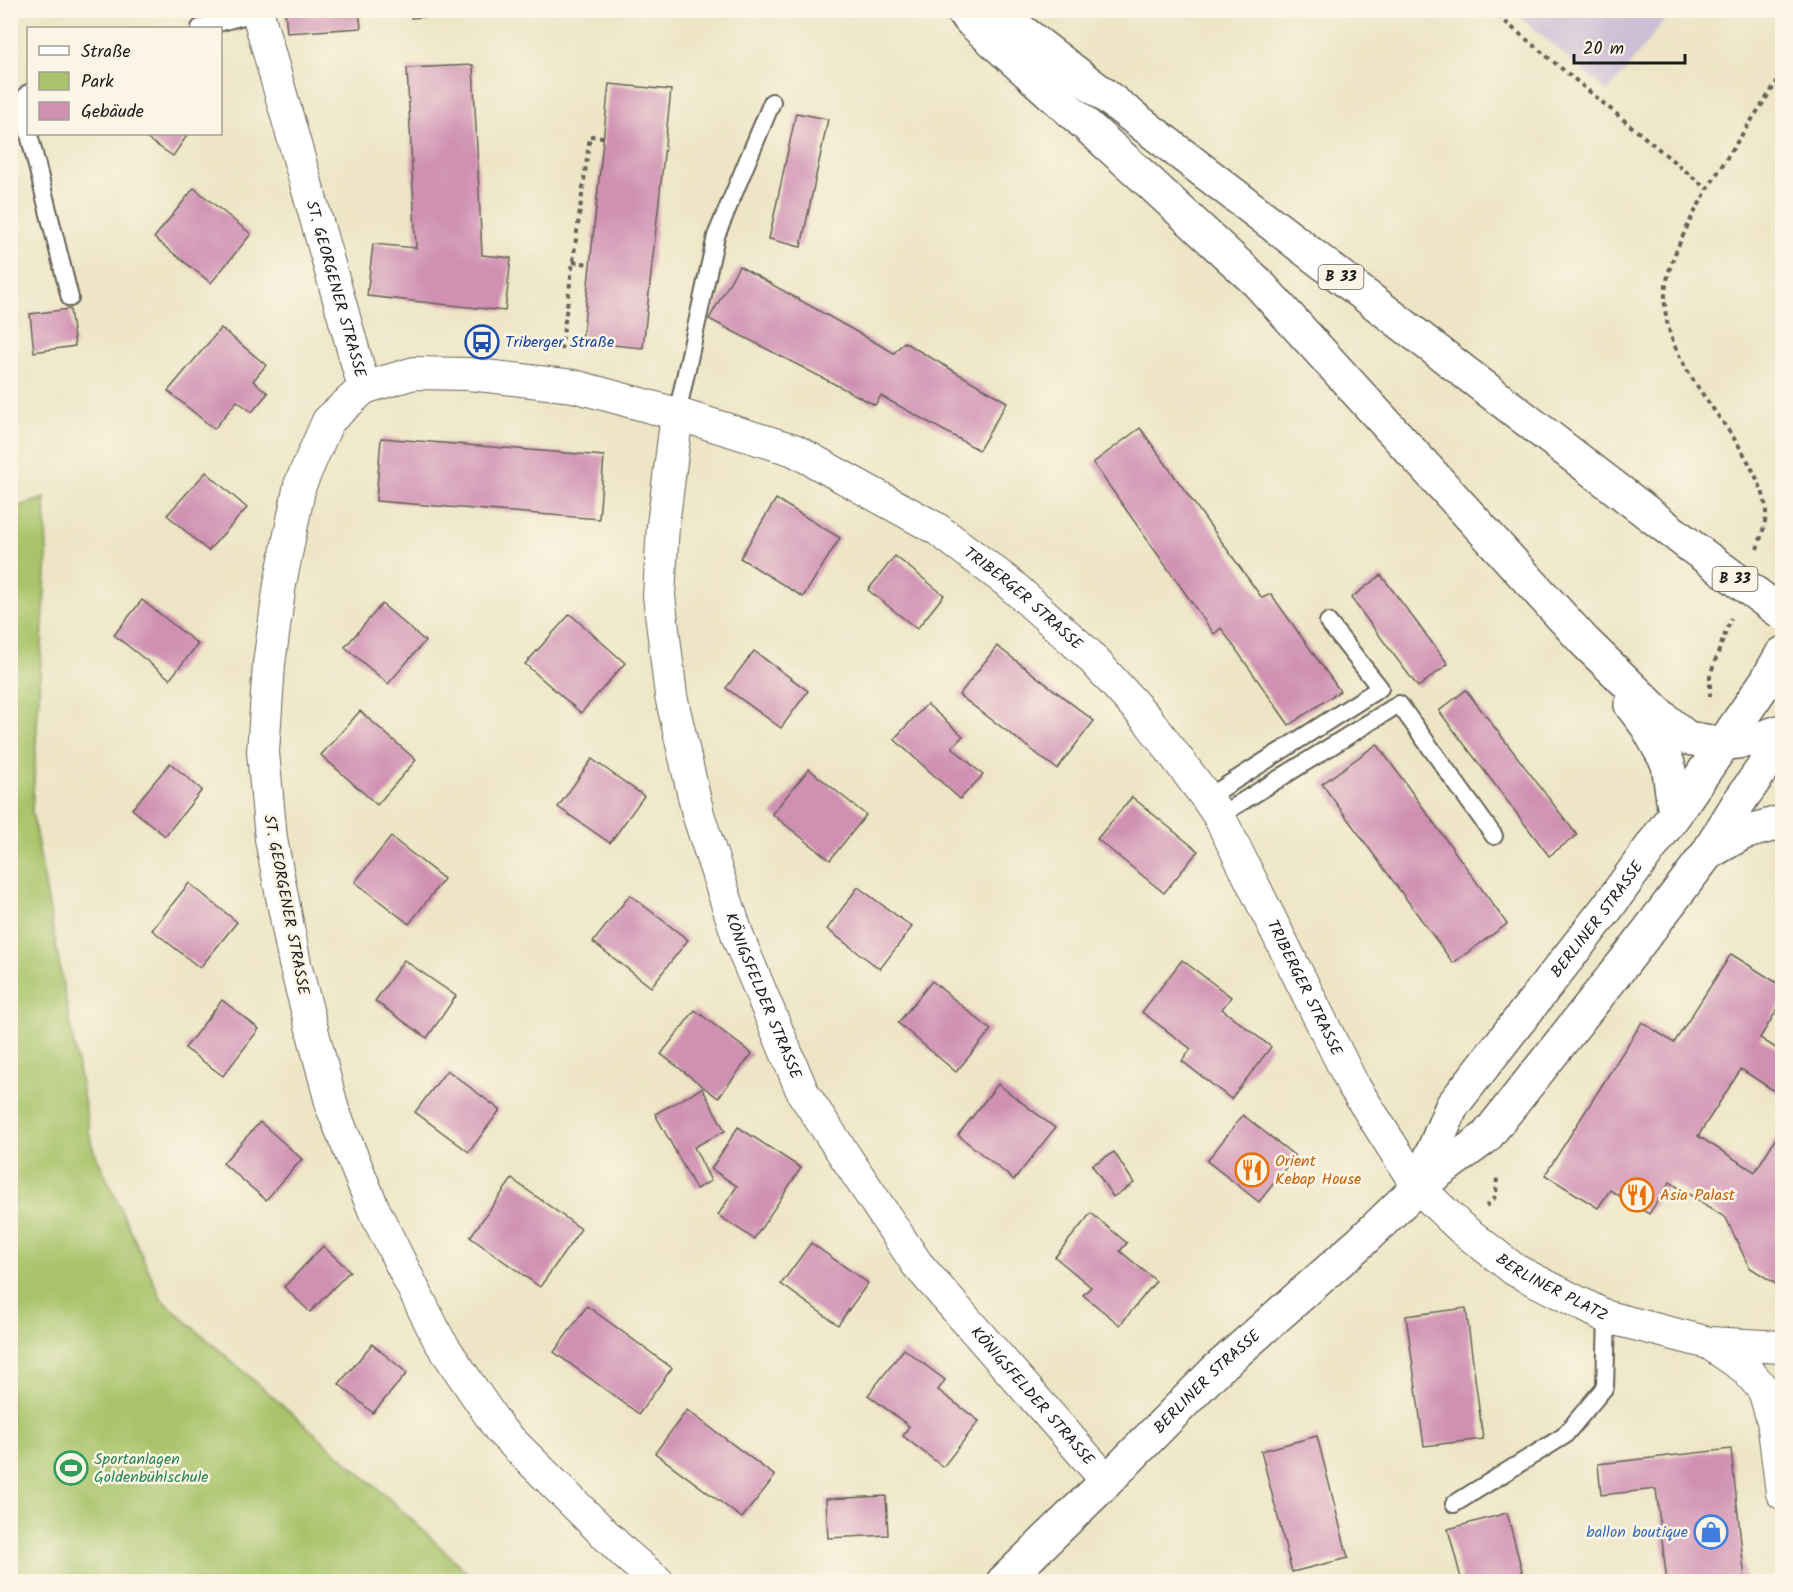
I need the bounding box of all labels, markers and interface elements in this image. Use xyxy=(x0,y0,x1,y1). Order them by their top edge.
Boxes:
legend xyxy=(27,27,222,135)
scale bar xyxy=(1574,27,1685,65)
text: 20 m xyxy=(1583,35,1624,64)
text: Straße xyxy=(81,38,131,67)
text: Park xyxy=(81,68,114,97)
text: Gebäude xyxy=(81,98,144,127)
street label: ST. GEORGENER STRASSE xyxy=(299,197,373,381)
road number: B 33 xyxy=(1318,265,1364,289)
bus stop icon: Triberger Straße xyxy=(464,324,500,360)
place label: Triberger Straße xyxy=(505,330,614,355)
street label: TRIBERGER STRASSE xyxy=(959,541,1089,657)
road number: B 33 xyxy=(1712,567,1758,591)
street label: ST. GEORGENER STRASSE xyxy=(256,813,316,998)
street label: BERLINER STRASSE xyxy=(1544,855,1650,983)
street label: KÖNIGSFELDER STRASSE xyxy=(718,909,809,1083)
street label: TRIBERGER STRASSE xyxy=(1260,916,1349,1061)
place label: Orient Kebap House xyxy=(1275,1149,1361,1192)
restaurant icon: Orient Kebap House xyxy=(1234,1152,1270,1188)
restaurant icon: Asia Palast xyxy=(1619,1177,1655,1213)
place label: Asia Palast xyxy=(1660,1183,1736,1208)
street label: BERLINER PLATZ xyxy=(1490,1247,1612,1328)
street label: KÖNIGSFELDER STRASSE xyxy=(965,1321,1101,1472)
street label: BERLINER STRASSE xyxy=(1147,1323,1267,1439)
place label: Sportanlagen Goldenbühlschule xyxy=(94,1447,209,1490)
sports icon: Sportanlagen Goldenbühlschule xyxy=(53,1450,89,1486)
shop icon: ballon boutique xyxy=(1693,1514,1729,1550)
place label: ballon boutique xyxy=(1586,1520,1688,1545)

